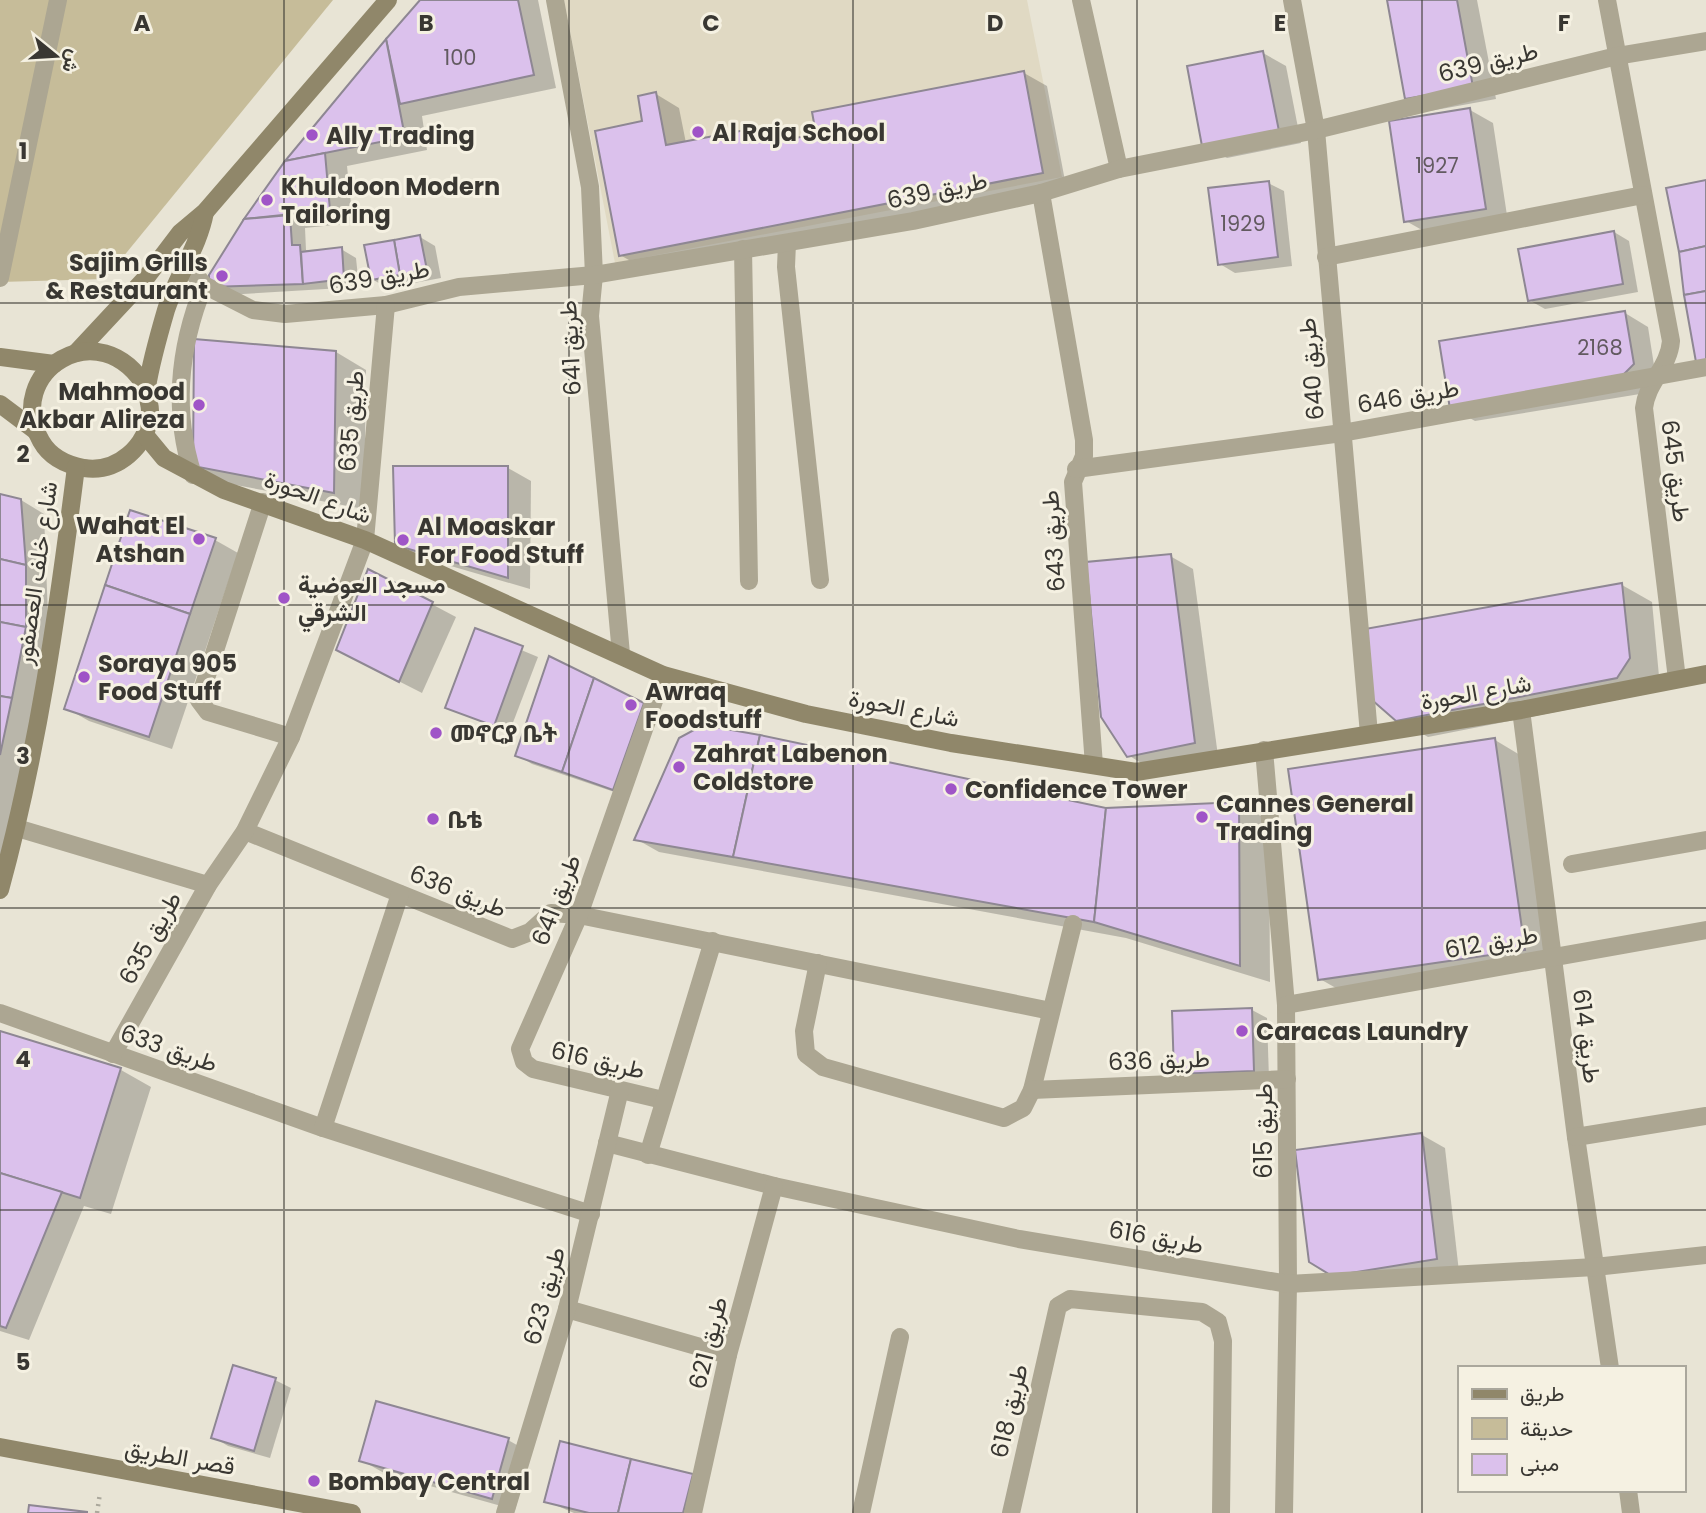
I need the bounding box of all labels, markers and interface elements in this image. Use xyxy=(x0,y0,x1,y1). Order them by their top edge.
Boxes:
text: A xyxy=(134,7,151,39)
text: B xyxy=(418,7,434,39)
text: C xyxy=(702,7,720,39)
text: D xyxy=(987,7,1003,39)
text: E xyxy=(1274,7,1286,39)
text: F xyxy=(1558,7,1570,39)
north arrow xyxy=(21,21,91,91)
street label: طريق 639 xyxy=(1435,34,1541,90)
house number: 100 xyxy=(443,43,477,72)
text: ش xyxy=(55,46,88,76)
place label: Al Raja School xyxy=(712,116,885,149)
place label: Ally Trading xyxy=(326,119,475,152)
marker: Al Raja School xyxy=(690,124,706,140)
marker: Ally Trading xyxy=(304,127,320,143)
text: 1 xyxy=(19,135,27,167)
house number: 1927 xyxy=(1415,151,1459,180)
street label: طريق 639 xyxy=(884,163,990,217)
place label: Khuldoon Modern Tailoring xyxy=(281,170,500,231)
marker: Khuldoon Modern Tailoring xyxy=(259,192,275,208)
house number: 1929 xyxy=(1220,209,1266,238)
place label: Sajim Grills & Restaurant xyxy=(45,246,208,307)
street label: طريق 639 xyxy=(326,252,432,302)
marker: Sajim Grills & Restaurant xyxy=(214,268,230,284)
street label: طريق 641 xyxy=(551,300,589,396)
street label: طريق 640 xyxy=(1290,316,1332,422)
house number: 2168 xyxy=(1577,333,1623,362)
street label: طريق 635 xyxy=(330,369,372,473)
street label: طريق 646 xyxy=(1354,371,1462,421)
place label: Mahmood Akbar Alireza xyxy=(19,375,185,436)
marker: Mahmood Akbar Alireza xyxy=(191,397,207,413)
street label: طريق 645 xyxy=(1653,418,1699,524)
text: 2 xyxy=(16,438,30,470)
street label: شارع الحورة xyxy=(260,462,376,532)
street label: شارع خلف العصفور xyxy=(7,479,65,668)
street label: طريق 643 xyxy=(1033,489,1073,593)
place label: Wahat El Atshan xyxy=(76,509,185,570)
place label: Al Moaskar For Food Stuff xyxy=(417,510,584,571)
marker: Wahat El Atshan xyxy=(191,531,207,547)
marker: Al Moaskar For Food Stuff xyxy=(395,532,411,548)
place label: مسجد العوضية الشرقي xyxy=(298,568,446,633)
marker: مسجد العوضية الشرقي xyxy=(276,590,292,606)
place label: Soraya 905 Food Stuff xyxy=(98,647,237,708)
street label: شارع الحورة xyxy=(1418,666,1534,718)
marker: Soraya 905 Food Stuff xyxy=(76,669,92,685)
place label: Awraq Foodstuff xyxy=(645,675,762,736)
street label: شارع الحورة xyxy=(846,681,962,735)
marker: Awraq Foodstuff xyxy=(623,697,639,713)
place label: መኖርያ ቤት xyxy=(450,717,557,750)
marker: መኖርያ ቤት xyxy=(428,725,444,741)
place label: Zahrat Labenon Coldstore xyxy=(693,737,888,798)
text: 3 xyxy=(16,740,30,772)
marker: Zahrat Labenon Coldstore xyxy=(671,759,687,775)
place label: Confidence Tower xyxy=(965,773,1187,806)
marker: Confidence Tower xyxy=(943,781,959,797)
place label: Cannes General Trading xyxy=(1216,787,1414,848)
place label: ቤቴ xyxy=(447,803,482,836)
marker: Cannes General Trading xyxy=(1194,809,1210,825)
marker: ቤቴ xyxy=(425,811,441,827)
street label: طريق 641 xyxy=(524,850,588,950)
street label: طريق 636 xyxy=(405,857,511,925)
street label: طريق 635 xyxy=(111,886,189,990)
street label: طريق 612 xyxy=(1442,918,1540,966)
street label: طريق 614 xyxy=(1565,987,1609,1085)
place label: Caracas Laundry xyxy=(1256,1015,1469,1048)
street label: طريق 633 xyxy=(116,1016,222,1080)
marker: Caracas Laundry xyxy=(1234,1023,1250,1039)
street label: طريق 616 xyxy=(548,1033,648,1087)
street label: طريق 636 xyxy=(1107,1042,1211,1078)
text: 4 xyxy=(15,1043,31,1075)
street label: طريق 615 xyxy=(1247,1083,1280,1179)
street label: طريق 616 xyxy=(1106,1212,1206,1262)
street label: طريق 623 xyxy=(515,1243,573,1349)
street label: طريق 621 xyxy=(681,1293,735,1393)
text: 5 xyxy=(16,1346,30,1378)
street label: طريق 618 xyxy=(982,1361,1036,1461)
legend xyxy=(1458,1366,1685,1492)
text: طريق xyxy=(1520,1379,1565,1408)
text: حديقة xyxy=(1520,1414,1573,1443)
street label: قصر الطريق xyxy=(122,1431,238,1483)
text: مبنى xyxy=(1520,1449,1559,1478)
place label: Bombay Central xyxy=(328,1465,530,1498)
marker: Bombay Central xyxy=(306,1473,322,1489)

